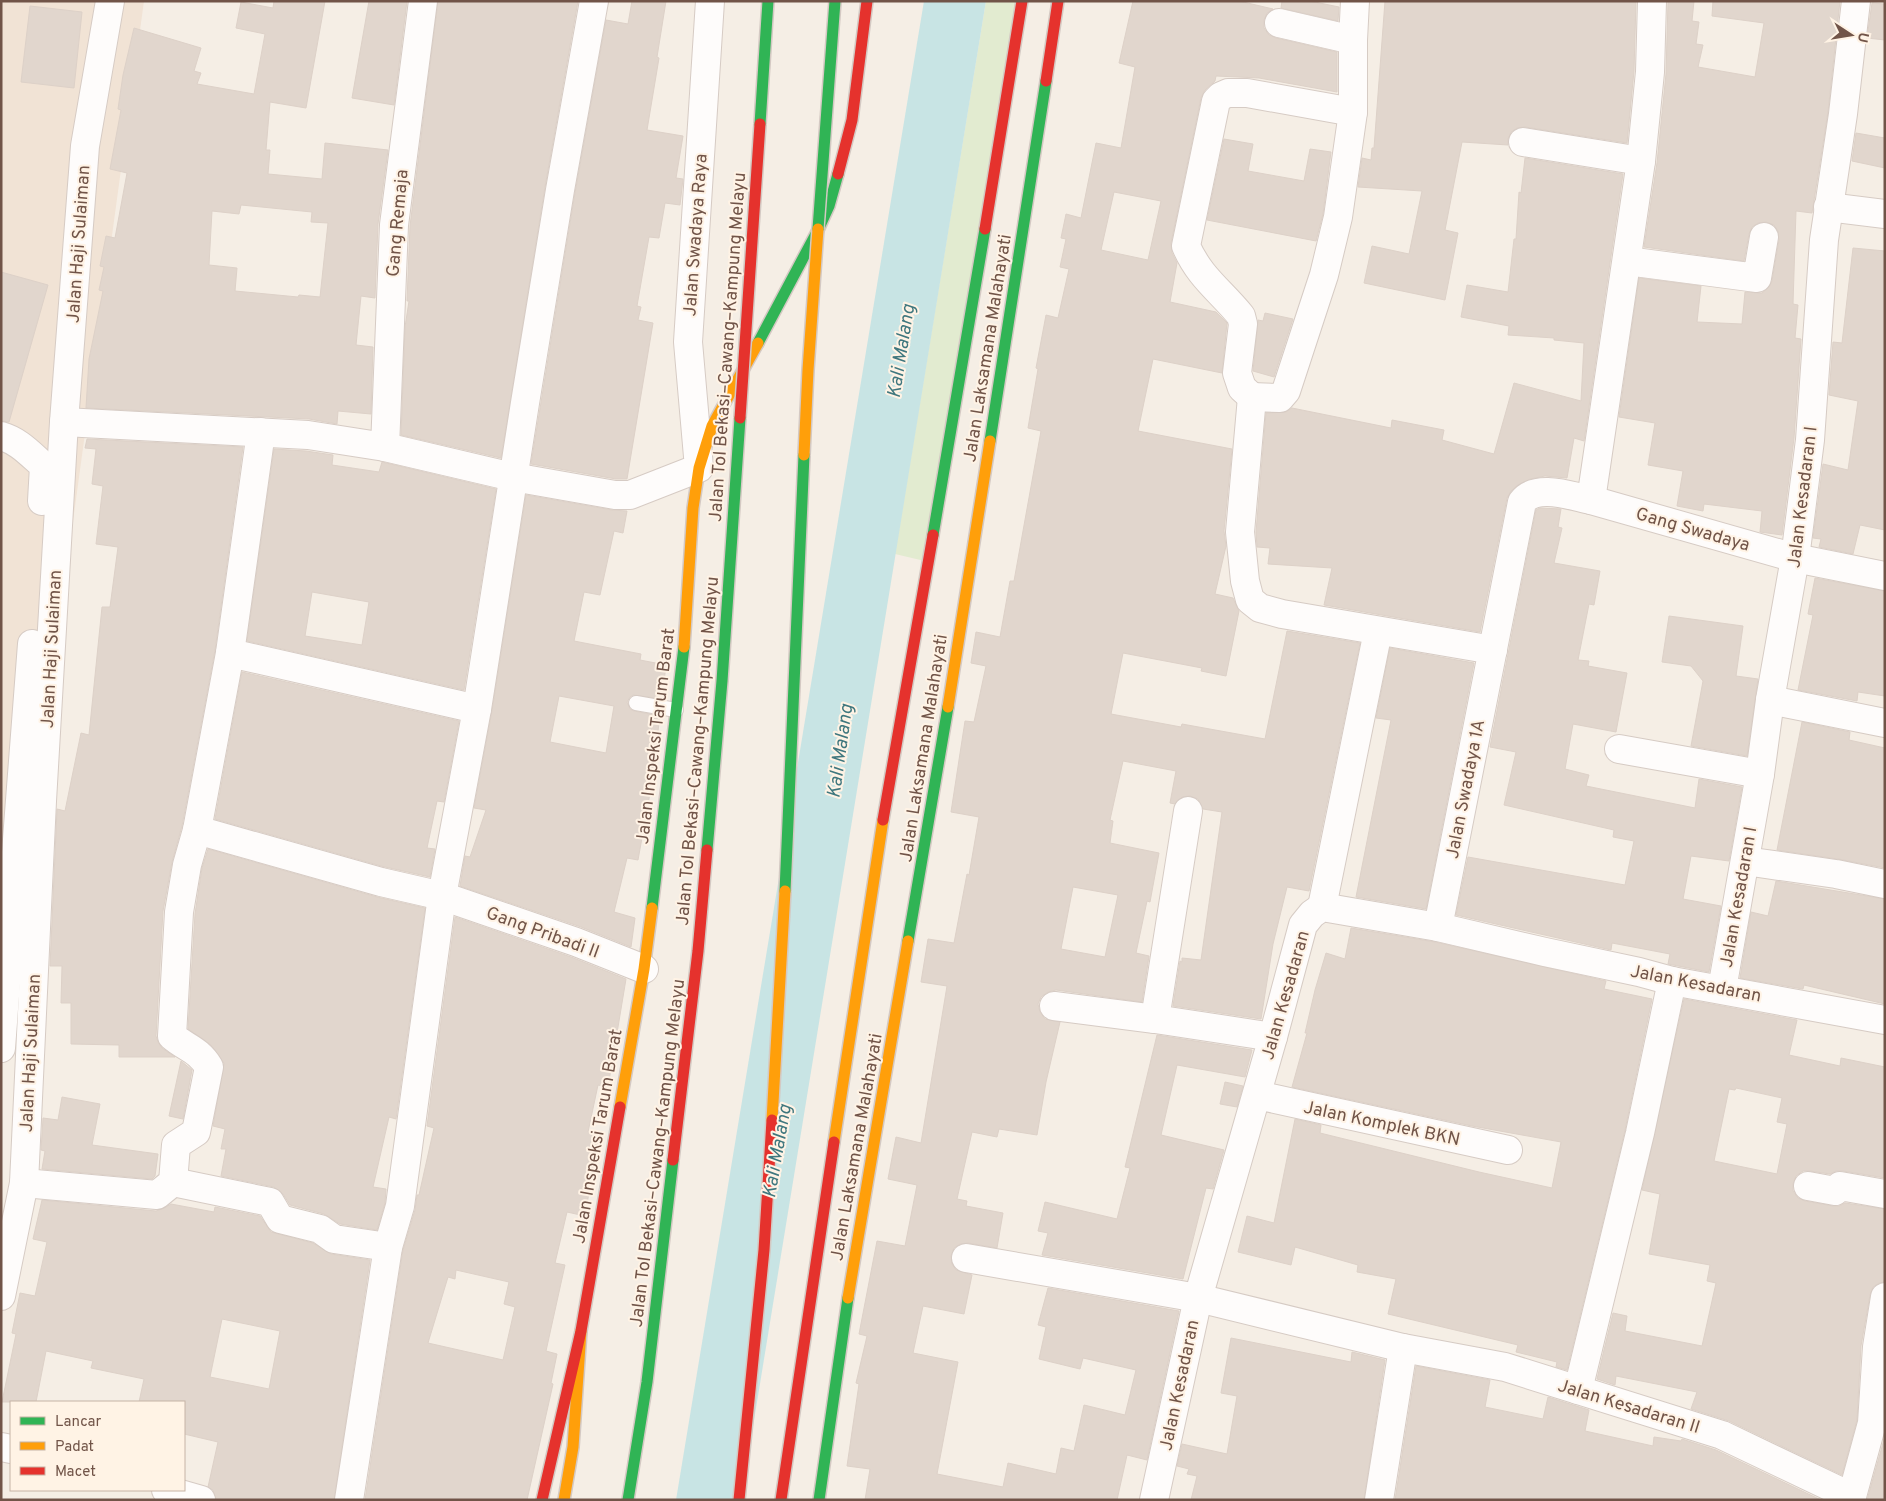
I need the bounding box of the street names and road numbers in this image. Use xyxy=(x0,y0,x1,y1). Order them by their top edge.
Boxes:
street label: Jalan Swadaya Raya xyxy=(679,153,714,317)
street label: Jalan Haji Sulaiman xyxy=(63,164,96,324)
street label: Gang Remaja xyxy=(382,169,415,278)
street label: Jalan Tol Bekasi–Cawang–Kampung Melayu xyxy=(705,171,752,523)
street label: Jalan Laksamana Malahayati xyxy=(959,233,1018,464)
street label: Jalan Kesadaran I xyxy=(1783,425,1824,569)
street label: Gang Swadaya xyxy=(1633,503,1752,558)
street label: Jalan Haji Sulaiman xyxy=(37,569,68,729)
street label: Jalan Tol Bekasi–Cawang–Kampung Melayu xyxy=(672,576,725,927)
street label: Jalan Inspeksi Tarum Barat xyxy=(632,627,681,846)
street label: Jalan Laksamana Malahayati xyxy=(895,633,954,864)
street label: Jalan Swadaya 1A xyxy=(1442,718,1491,861)
street label: Jalan Kesadaran I xyxy=(1716,825,1763,969)
street label: Gang Pribadi II xyxy=(483,902,602,965)
street label: Jalan Kesadaran xyxy=(1257,928,1316,1063)
street label: Jalan Kesadaran xyxy=(1628,960,1763,1008)
street label: Jalan Haji Sulaiman xyxy=(16,973,47,1133)
street label: Jalan Tol Bekasi–Cawang–Kampung Melayu xyxy=(626,978,691,1329)
street label: Jalan Inspeksi Tarum Barat xyxy=(568,1027,629,1245)
street label: Jalan Laksamana Malahayati xyxy=(826,1032,889,1263)
street label: Jalan Komplek BKN xyxy=(1301,1097,1462,1152)
street label: Jalan Kesadaran xyxy=(1155,1318,1206,1453)
street label: Jalan Kesadaran II xyxy=(1555,1375,1703,1440)

